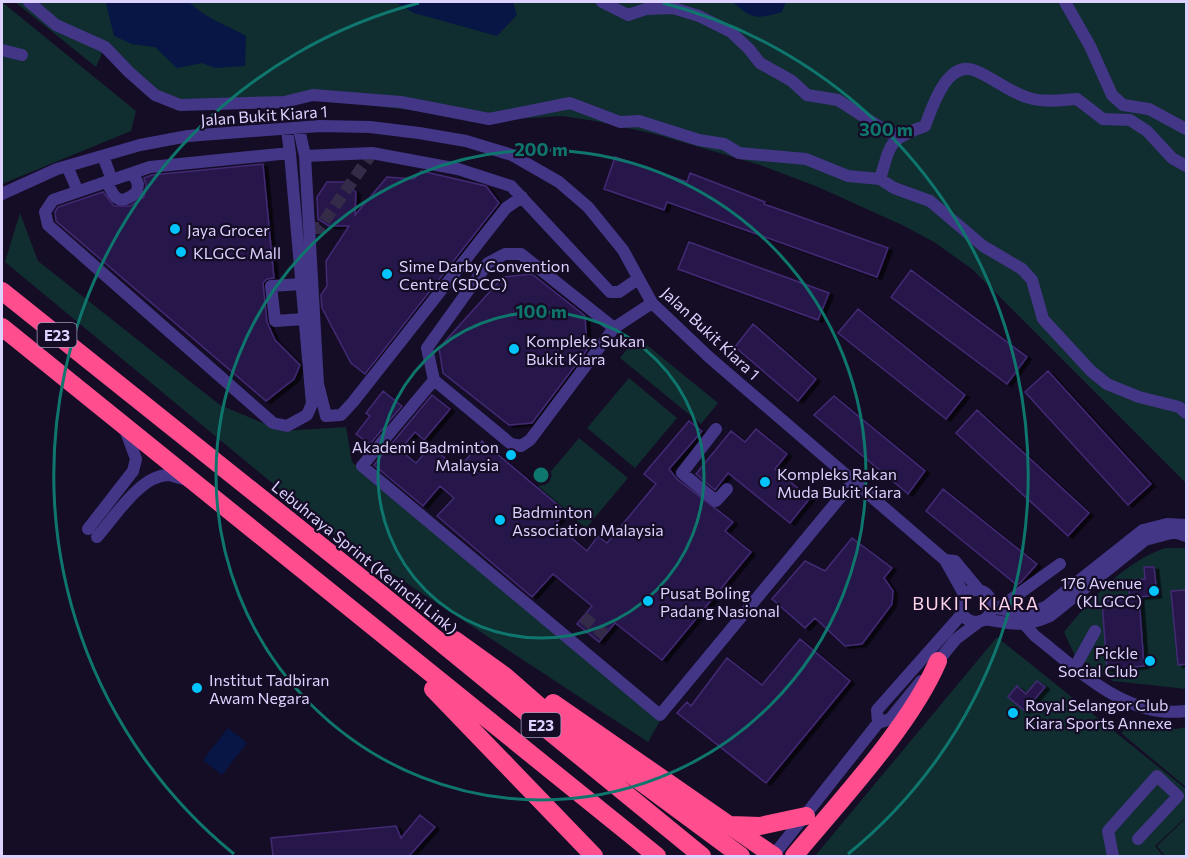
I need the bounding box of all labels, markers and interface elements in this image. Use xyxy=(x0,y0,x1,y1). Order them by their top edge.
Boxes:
street label: Jalan Bukit Kiara 1 xyxy=(200,101,328,129)
text: 300 m xyxy=(859,118,913,140)
text: 200 m xyxy=(514,138,568,160)
place label: Jaya Grocer xyxy=(187,220,270,239)
marker: Jaya Grocer xyxy=(168,222,182,236)
place label: KLGCC Mall xyxy=(193,243,281,262)
marker: KLGCC Mall xyxy=(174,245,188,259)
place label: Sime Darby Convention Centre (SDCC) xyxy=(399,256,570,293)
marker: Sime Darby Convention Centre (SDCC) xyxy=(380,267,394,281)
street label: Jalan Bukit Kiara 1 xyxy=(658,283,764,383)
text: 100 m xyxy=(515,300,567,322)
road number: E23 xyxy=(38,323,76,347)
place label: Kompleks Sukan Bukit Kiara xyxy=(526,331,645,368)
marker: Kompleks Sukan Bukit Kiara xyxy=(507,342,521,356)
place label: Akademi Badminton Malaysia xyxy=(352,437,499,474)
marker: Akademi Badminton Malaysia xyxy=(504,448,518,462)
place label: Kompleks Rakan Muda Bukit Kiara xyxy=(777,464,901,501)
centre of rings xyxy=(531,465,551,485)
marker: Kompleks Rakan Muda Bukit Kiara xyxy=(758,475,772,489)
street label: Lebuhraya Sprint (Kerinchi Link) xyxy=(268,476,462,638)
place label: Badminton Association Malaysia xyxy=(512,502,664,539)
marker: Badminton Association Malaysia xyxy=(493,513,507,527)
place label: 176 Avenue (KLGCC) xyxy=(1061,573,1142,610)
place label: Pusat Boling Padang Nasional xyxy=(660,583,780,620)
marker: 176 Avenue (KLGCC) xyxy=(1147,584,1161,598)
district label: BUKIT KIARA xyxy=(912,592,1040,614)
marker: Pusat Boling Padang Nasional xyxy=(641,594,655,608)
place label: Pickle Social Club xyxy=(1058,643,1138,680)
marker: Pickle Social Club xyxy=(1143,654,1157,668)
place label: Institut Tadbiran Awam Negara xyxy=(209,670,330,707)
marker: Institut Tadbiran Awam Negara xyxy=(190,681,204,695)
place label: Royal Selangor Club Kiara Sports Annexe xyxy=(1025,695,1172,732)
marker: Royal Selangor Club Kiara Sports Annexe xyxy=(1006,706,1020,720)
road number: E23 xyxy=(522,713,560,737)

